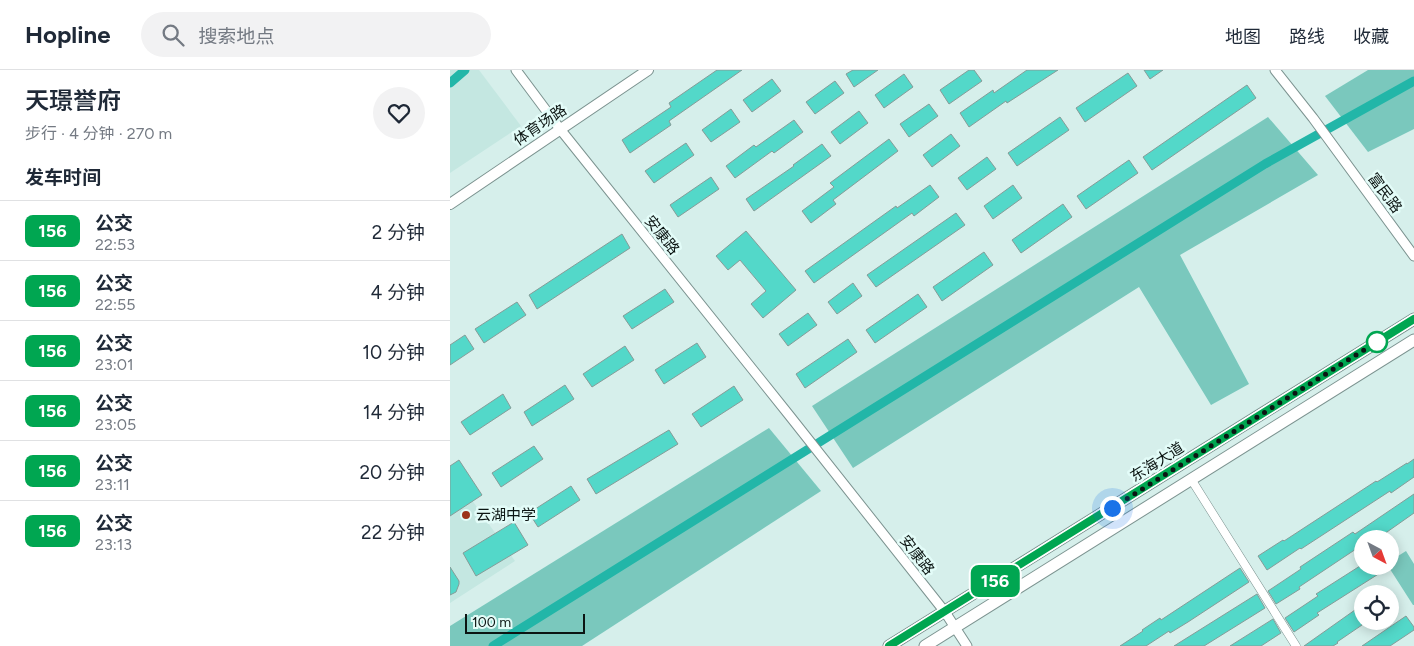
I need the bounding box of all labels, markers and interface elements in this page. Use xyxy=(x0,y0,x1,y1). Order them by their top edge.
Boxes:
search box xyxy=(141,12,491,57)
text: Hopline xyxy=(25,20,111,49)
icon: search xyxy=(159,21,187,49)
text: 搜索地点 xyxy=(199,25,275,48)
text: 地图 xyxy=(1225,26,1261,48)
text: 路线 xyxy=(1289,26,1325,48)
text: 收藏 xyxy=(1353,26,1389,48)
text: 天璟誉府 xyxy=(25,86,121,115)
button: heart xyxy=(373,87,425,139)
street label: 体育场路 xyxy=(510,101,570,149)
text: 步行 · 4 分钟 · 270 m xyxy=(25,124,172,143)
text: 发车时间 xyxy=(25,166,101,189)
street label: 富民路 xyxy=(1364,170,1406,216)
text: 公交 xyxy=(95,212,133,235)
street label: 安康路 xyxy=(641,212,683,258)
text: 156 xyxy=(38,220,67,242)
text: 2 分钟 xyxy=(372,221,425,244)
text: 22:53 xyxy=(95,235,135,254)
text: 公交 xyxy=(95,272,133,295)
text: 156 xyxy=(38,280,67,302)
text: 4 分钟 xyxy=(371,281,425,304)
text: 22:55 xyxy=(95,295,135,314)
unlabelled marker xyxy=(1366,331,1388,353)
text: 公交 xyxy=(95,332,133,355)
text: 156 xyxy=(38,340,67,362)
text: 10 分钟 xyxy=(362,341,425,364)
text: 23:01 xyxy=(95,355,134,374)
text: 公交 xyxy=(95,392,133,415)
text: 156 xyxy=(38,400,67,422)
text: 14 分钟 xyxy=(363,401,425,424)
text: 23:05 xyxy=(95,415,136,434)
street label: 东海大道 xyxy=(1127,438,1187,486)
text: 公交 xyxy=(95,452,133,475)
text: 156 xyxy=(38,460,67,482)
text: 20 分钟 xyxy=(360,461,425,484)
text: 23:11 xyxy=(95,475,130,494)
your location xyxy=(1100,496,1125,521)
place label: 云湖中学 xyxy=(476,506,536,524)
marker: 云湖中学 xyxy=(460,509,472,521)
text: 公交 xyxy=(95,512,133,535)
text: 156 xyxy=(38,520,67,542)
text: 22 分钟 xyxy=(361,521,425,544)
north arrow xyxy=(1354,530,1399,575)
map controls xyxy=(1354,530,1399,630)
street label: 安康路 xyxy=(896,532,938,578)
text: 23:13 xyxy=(95,535,132,554)
line badge: 156 xyxy=(966,565,1024,597)
text: 156 xyxy=(981,570,1009,592)
button: locate xyxy=(1354,585,1399,630)
scale bar xyxy=(465,611,585,634)
text: 100 m xyxy=(472,614,511,631)

